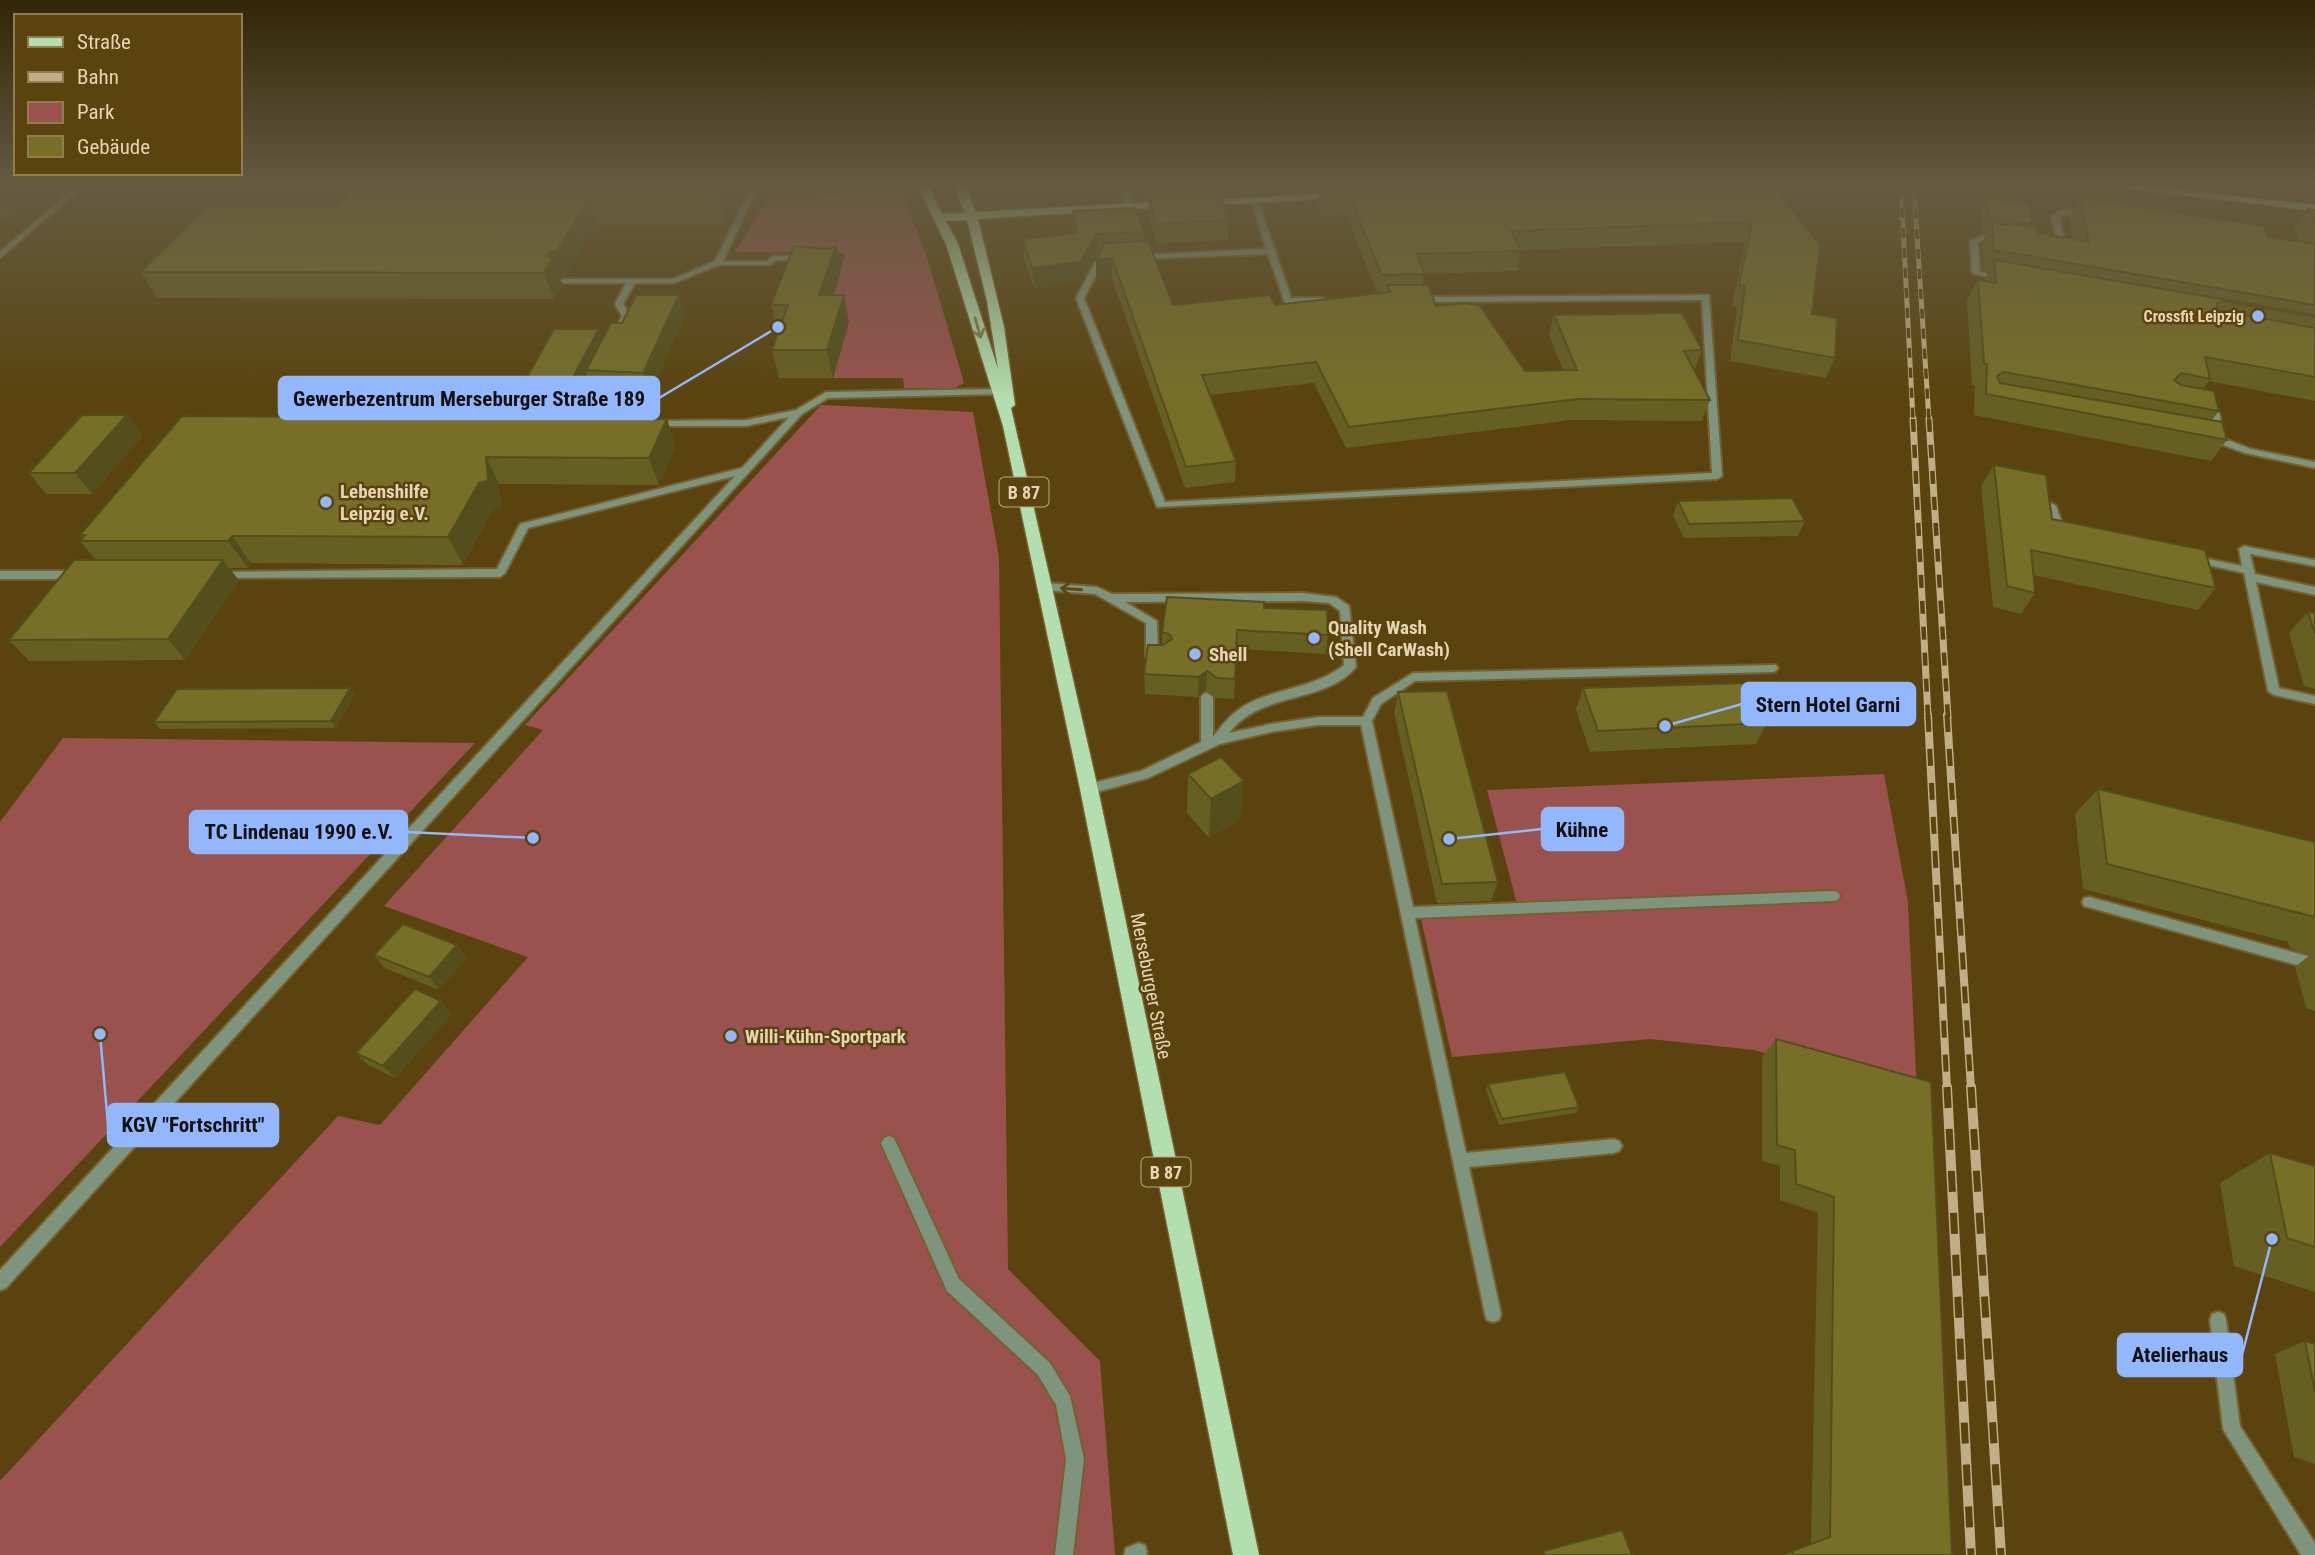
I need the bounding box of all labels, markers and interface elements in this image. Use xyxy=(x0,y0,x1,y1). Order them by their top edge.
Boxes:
legend xyxy=(14,14,242,175)
text: Straße xyxy=(77,30,131,54)
text: Bahn xyxy=(77,65,119,89)
text: Park xyxy=(77,100,115,124)
text: Gebäude xyxy=(77,135,150,159)
place label: Crossfit Leipzig xyxy=(2144,307,2244,326)
marker: Crossfit Leipzig xyxy=(2250,308,2266,324)
one-way arrow xyxy=(972,317,985,339)
callout: Gewerbezentrum Merseburger Straße 189 xyxy=(279,377,659,419)
text: Gewerbezentrum Merseburger Straße 189 xyxy=(293,387,645,411)
road number: B 87 xyxy=(1000,478,1048,506)
place label: Lebenshilfe Leipzig e.V. xyxy=(340,480,429,525)
marker: Lebenshilfe Leipzig e.V. xyxy=(318,494,334,510)
one-way arrow xyxy=(1060,582,1083,595)
place label: Quality Wash (Shell CarWash) xyxy=(1328,616,1450,661)
marker: Quality Wash (Shell CarWash) xyxy=(1306,630,1322,646)
place label: Shell xyxy=(1209,643,1247,666)
marker: Shell xyxy=(1187,646,1203,662)
callout: Stern Hotel Garni xyxy=(1742,683,1915,725)
text: Stern Hotel Garni xyxy=(1756,693,1900,717)
callout: Kühne xyxy=(1542,808,1623,850)
callout: TC Lindenau 1990 e.V. xyxy=(190,811,407,853)
text: Kühne xyxy=(1556,818,1608,842)
text: TC Lindenau 1990 e.V. xyxy=(205,820,393,844)
street label: Merseburger Straße xyxy=(1126,911,1176,1061)
place label: Willi-Kühn-Sportpark xyxy=(745,1025,907,1048)
marker: Willi-Kühn-Sportpark xyxy=(723,1028,739,1044)
callout: KGV "Fortschritt" xyxy=(108,1104,278,1146)
text: KGV "Fortschritt" xyxy=(122,1113,265,1137)
road number: B 87 xyxy=(1142,1157,1190,1186)
callout: Atelierhaus xyxy=(2118,1334,2242,1376)
text: Atelierhaus xyxy=(2132,1343,2228,1367)

